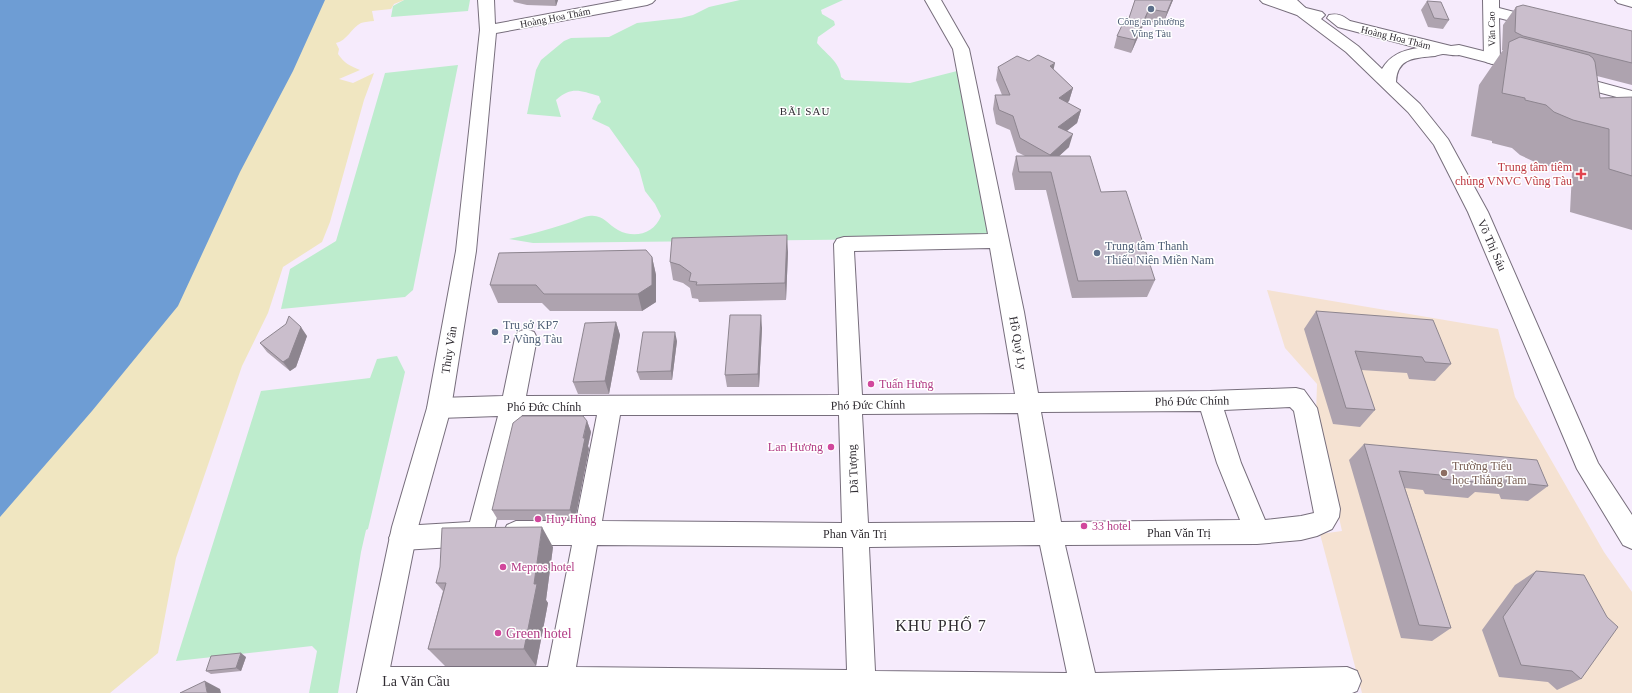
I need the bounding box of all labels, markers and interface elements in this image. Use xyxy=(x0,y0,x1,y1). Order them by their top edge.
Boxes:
marker: Công an phường Vũng Tàu xyxy=(1146,4,1156,14)
street label: Hoàng Hoa Thám xyxy=(519,5,591,30)
street label: Văn Cao xyxy=(1486,11,1497,47)
place label: Công an phường Vũng Tàu xyxy=(1118,16,1184,39)
street label: Hoàng Hoa Thám xyxy=(1360,24,1432,52)
district label: BÃI SAU xyxy=(780,105,830,117)
place label: Trung tâm tiêm chủng VNVC Vũng Tàu xyxy=(1455,160,1573,188)
marker: Trung tâm tiêm chủng VNVC Vũng Tàu xyxy=(1575,168,1587,180)
street label: Võ Thị Sáu xyxy=(1474,217,1510,273)
place label: Trung tâm Thanh Thiếu Niên Miền Nam xyxy=(1105,239,1215,267)
marker: Trung tâm Thanh Thiếu Niên Miền Nam xyxy=(1092,248,1102,258)
street label: Hồ Quý Ly xyxy=(1006,315,1030,371)
place label: Trụ sở KP7 P. Vũng Tàu xyxy=(503,318,562,346)
street label: Thùy Vân xyxy=(438,325,460,375)
marker: Trụ sở KP7 P. Vũng Tàu xyxy=(490,327,500,337)
place label: Tuấn Hưng xyxy=(879,377,933,391)
marker: Tuấn Hưng xyxy=(866,379,876,389)
street label: Phó Đức Chính xyxy=(1155,393,1229,409)
street label: Phó Đức Chính xyxy=(831,397,905,413)
street label: Phó Đức Chính xyxy=(507,400,581,414)
place label: Lan Hương xyxy=(768,440,823,454)
marker: Lan Hương xyxy=(826,442,836,452)
street label: Dã Tượng xyxy=(845,444,861,494)
place label: Trường Tiểu học Thắng Tam xyxy=(1452,459,1527,487)
marker: Trường Tiểu học Thắng Tam xyxy=(1439,468,1449,478)
place label: Huy Hùng xyxy=(546,512,596,526)
marker: Huy Hùng xyxy=(533,514,543,524)
place label: 33 hotel xyxy=(1092,519,1132,533)
marker: 33 hotel xyxy=(1079,521,1089,531)
street label: Phan Văn Trị xyxy=(1147,526,1212,540)
street label: Phan Văn Trị xyxy=(823,527,888,541)
place label: Mepros hotel xyxy=(511,560,575,574)
marker: Mepros hotel xyxy=(498,562,508,572)
district label: KHU PHỐ 7 xyxy=(895,616,987,634)
place label: Green hotel xyxy=(506,626,572,641)
marker: Green hotel xyxy=(493,628,503,638)
street label: La Văn Cầu xyxy=(382,674,450,689)

